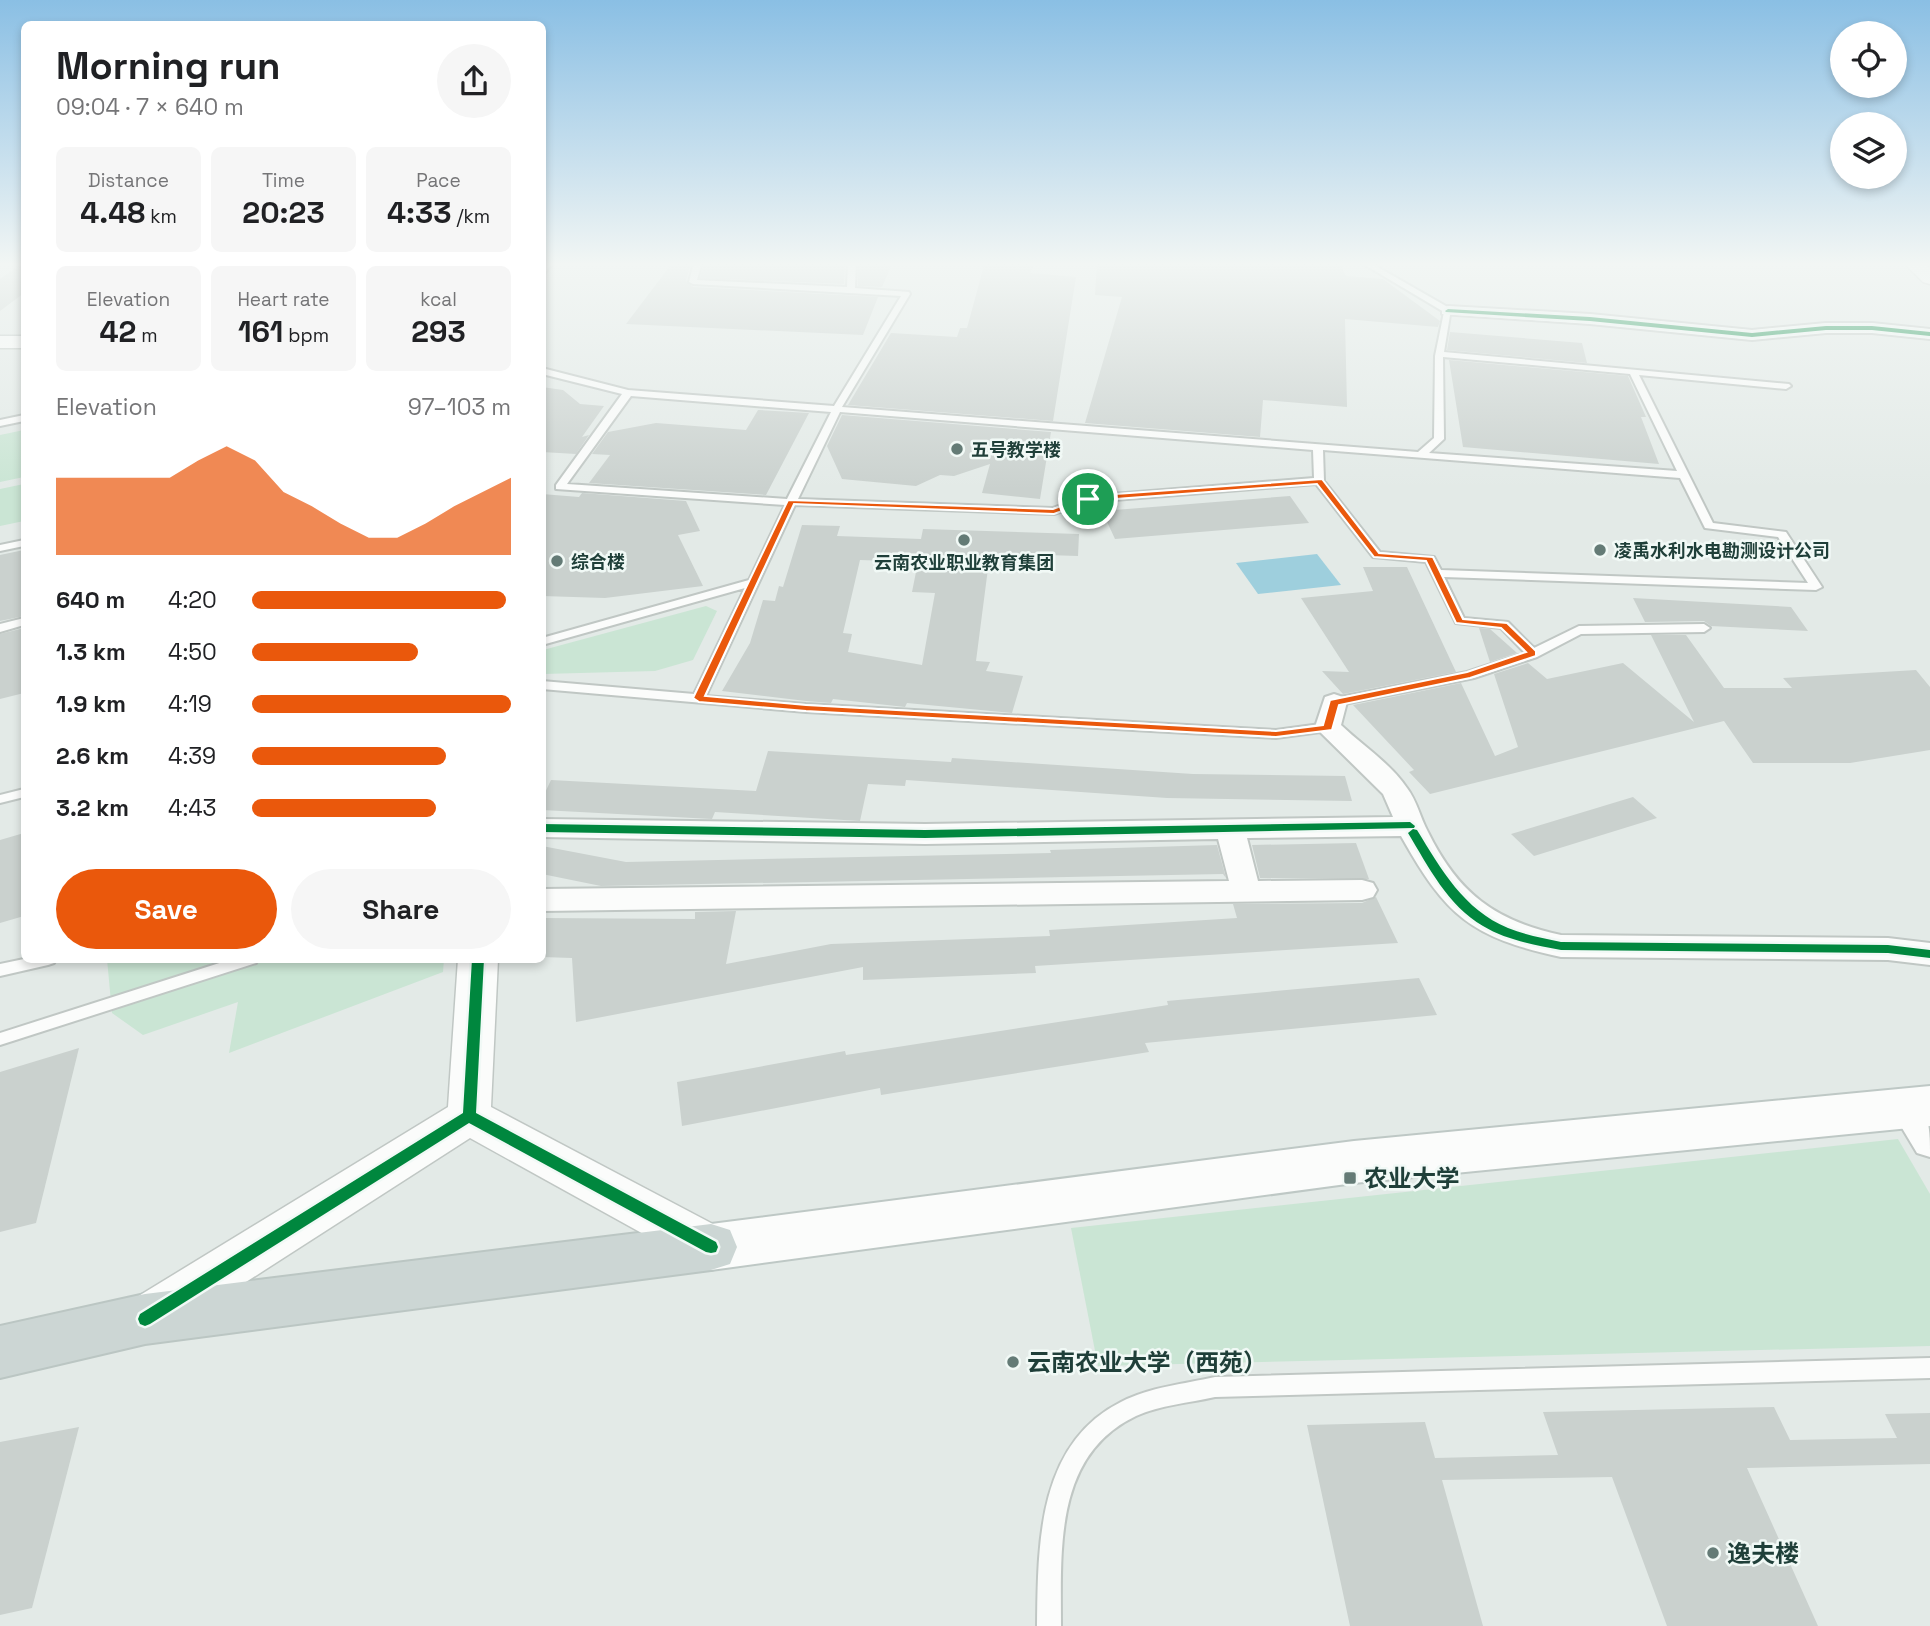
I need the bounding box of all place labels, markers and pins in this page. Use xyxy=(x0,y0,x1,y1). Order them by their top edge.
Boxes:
place label: 五号教学楼 xyxy=(971,438,1061,461)
marker: 五号教学楼 xyxy=(949,441,965,457)
pin xyxy=(1058,469,1118,529)
marker: 云南农业职业教育集团 xyxy=(956,532,972,548)
place label: 凌禹水利水电勘测设计公司 xyxy=(1614,539,1830,562)
marker: 凌禹水利水电勘测设计公司 xyxy=(1592,542,1608,558)
place label: 综合楼 xyxy=(571,550,625,573)
place label: 云南农业职业教育集团 xyxy=(874,551,1054,574)
marker: 综合楼 xyxy=(549,553,565,569)
place label: 农业大学 xyxy=(1364,1163,1460,1194)
marker: 农业大学 xyxy=(1342,1170,1358,1186)
place label: 云南农业大学（西苑） xyxy=(1027,1347,1267,1378)
marker: 云南农业大学（西苑） xyxy=(1005,1354,1021,1370)
place label: 逸夫楼 xyxy=(1727,1538,1799,1569)
marker: 逸夫楼 xyxy=(1705,1545,1721,1561)

